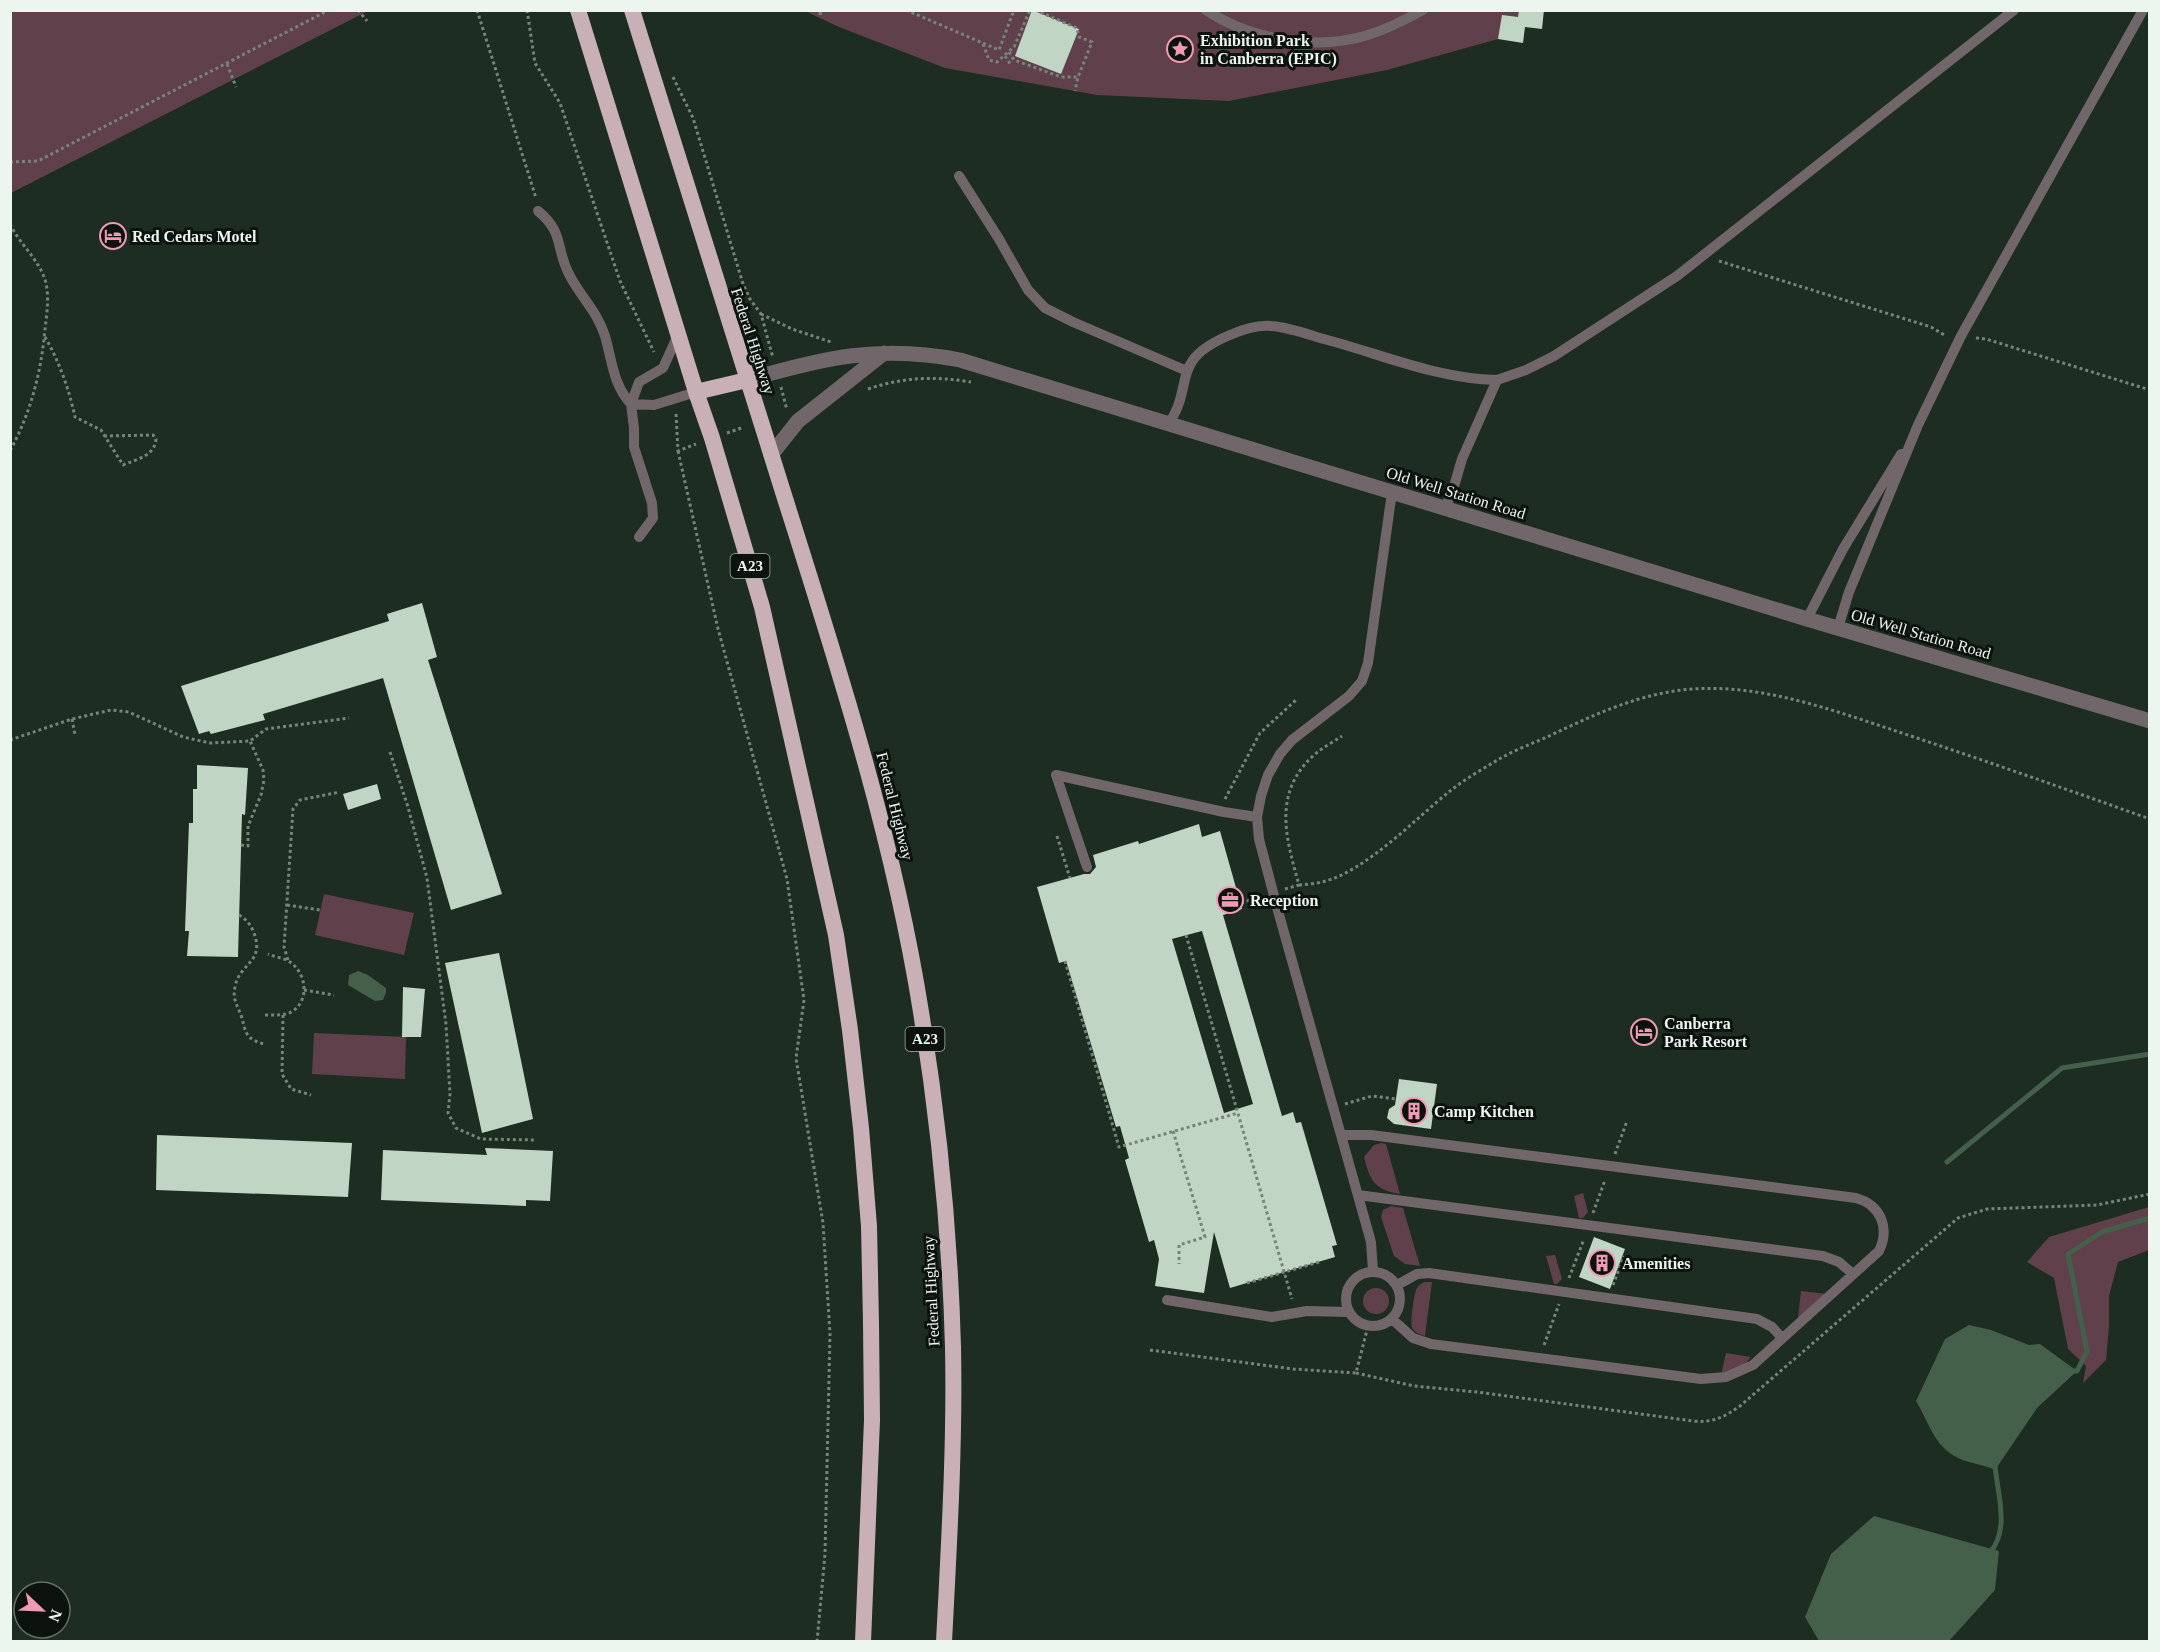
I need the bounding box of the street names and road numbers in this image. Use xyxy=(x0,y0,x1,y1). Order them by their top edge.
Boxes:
street label: Federal Highway xyxy=(727,286,778,397)
street label: Old Well Station Road xyxy=(1384,464,1528,522)
road number: A23 xyxy=(730,554,770,578)
street label: Old Well Station Road xyxy=(1849,606,1993,662)
street label: Federal Highway xyxy=(872,750,917,862)
road number: A23 xyxy=(906,1027,944,1051)
street label: Federal Highway xyxy=(920,1235,943,1347)

